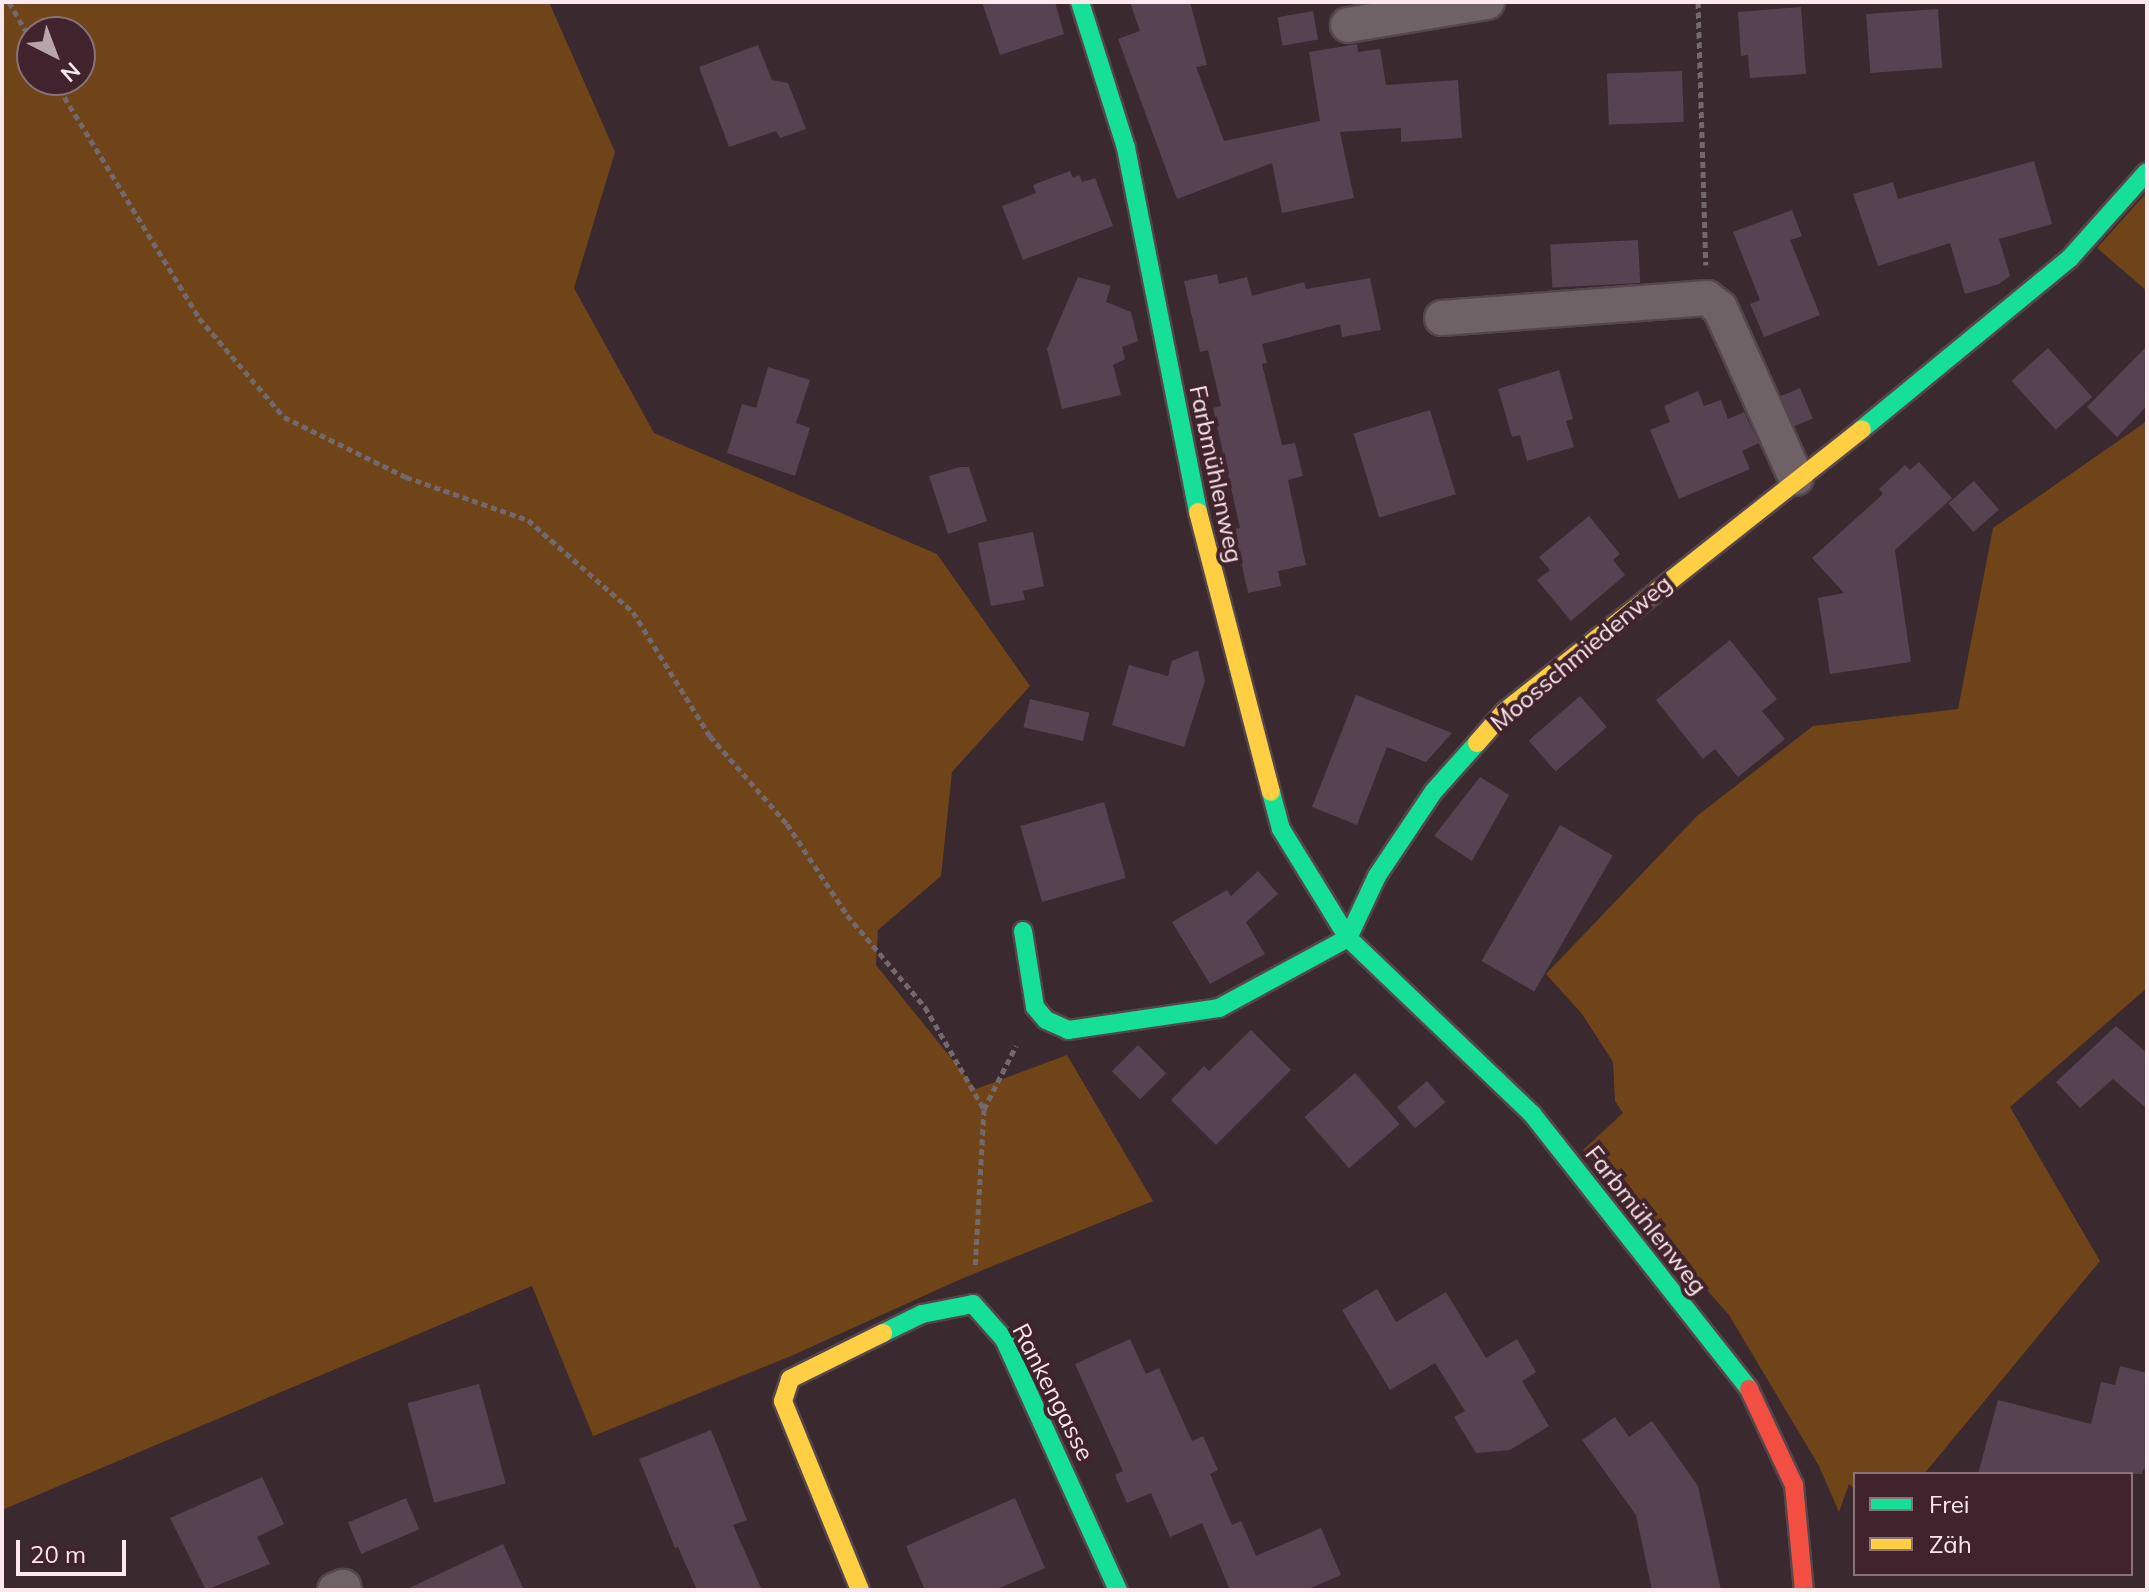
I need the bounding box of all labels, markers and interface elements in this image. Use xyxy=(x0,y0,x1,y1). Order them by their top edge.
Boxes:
north arrow xyxy=(16,16,96,96)
text: N xyxy=(55,56,86,88)
street label: Farbmühlenweg xyxy=(1183,383,1249,565)
street label: Moosschmiedenweg xyxy=(1485,569,1677,737)
street label: Farbmühlenweg xyxy=(1579,1140,1713,1300)
street label: Rankengasse xyxy=(1006,1319,1100,1465)
legend xyxy=(1853,1472,2133,1576)
text: Frei xyxy=(1929,1489,1970,1519)
scale bar xyxy=(20,1524,130,1574)
text: Zäh xyxy=(1929,1529,1972,1559)
text: 20 m xyxy=(30,1539,86,1569)

